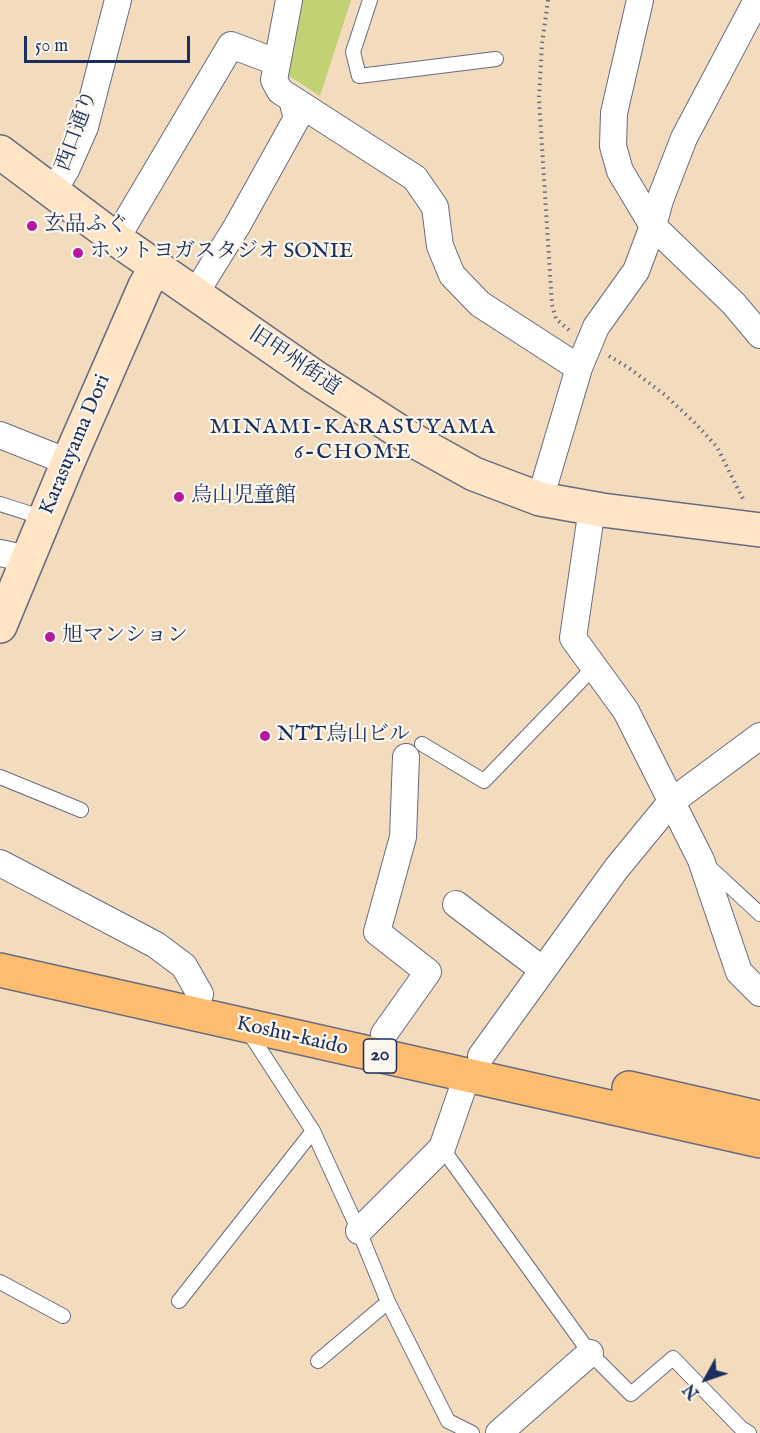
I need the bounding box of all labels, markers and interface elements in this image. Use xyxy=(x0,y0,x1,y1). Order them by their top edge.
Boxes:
scale bar xyxy=(27,24,194,62)
text: 50 m xyxy=(35,35,68,58)
street label: 西口通り xyxy=(52,87,104,175)
place label: 玄品ふぐ xyxy=(44,213,128,239)
marker: 玄品ふぐ xyxy=(25,219,39,233)
place label: ホットヨガスタジオ SONIE xyxy=(90,240,353,266)
marker: ホットヨガスタジオ SONIE xyxy=(71,246,85,260)
street label: 旧甲州街道 xyxy=(243,322,345,402)
street label: Karasuyama Dori xyxy=(35,371,117,519)
district label: MINAMI-KARASUYAMA 6-CHOME xyxy=(210,415,496,466)
place label: 烏山児童館 xyxy=(191,484,296,510)
marker: 烏山児童館 xyxy=(172,490,186,504)
place label: 旭マンション xyxy=(62,624,188,650)
marker: 旭マンション xyxy=(43,630,57,644)
place label: NTT烏山ビル xyxy=(277,723,410,749)
marker: NTT烏山ビル xyxy=(258,729,272,743)
street label: Koshu-kaido xyxy=(234,1012,350,1062)
road number: 20 xyxy=(364,1039,397,1073)
north arrow xyxy=(676,1349,736,1409)
text: N xyxy=(680,1379,704,1402)

